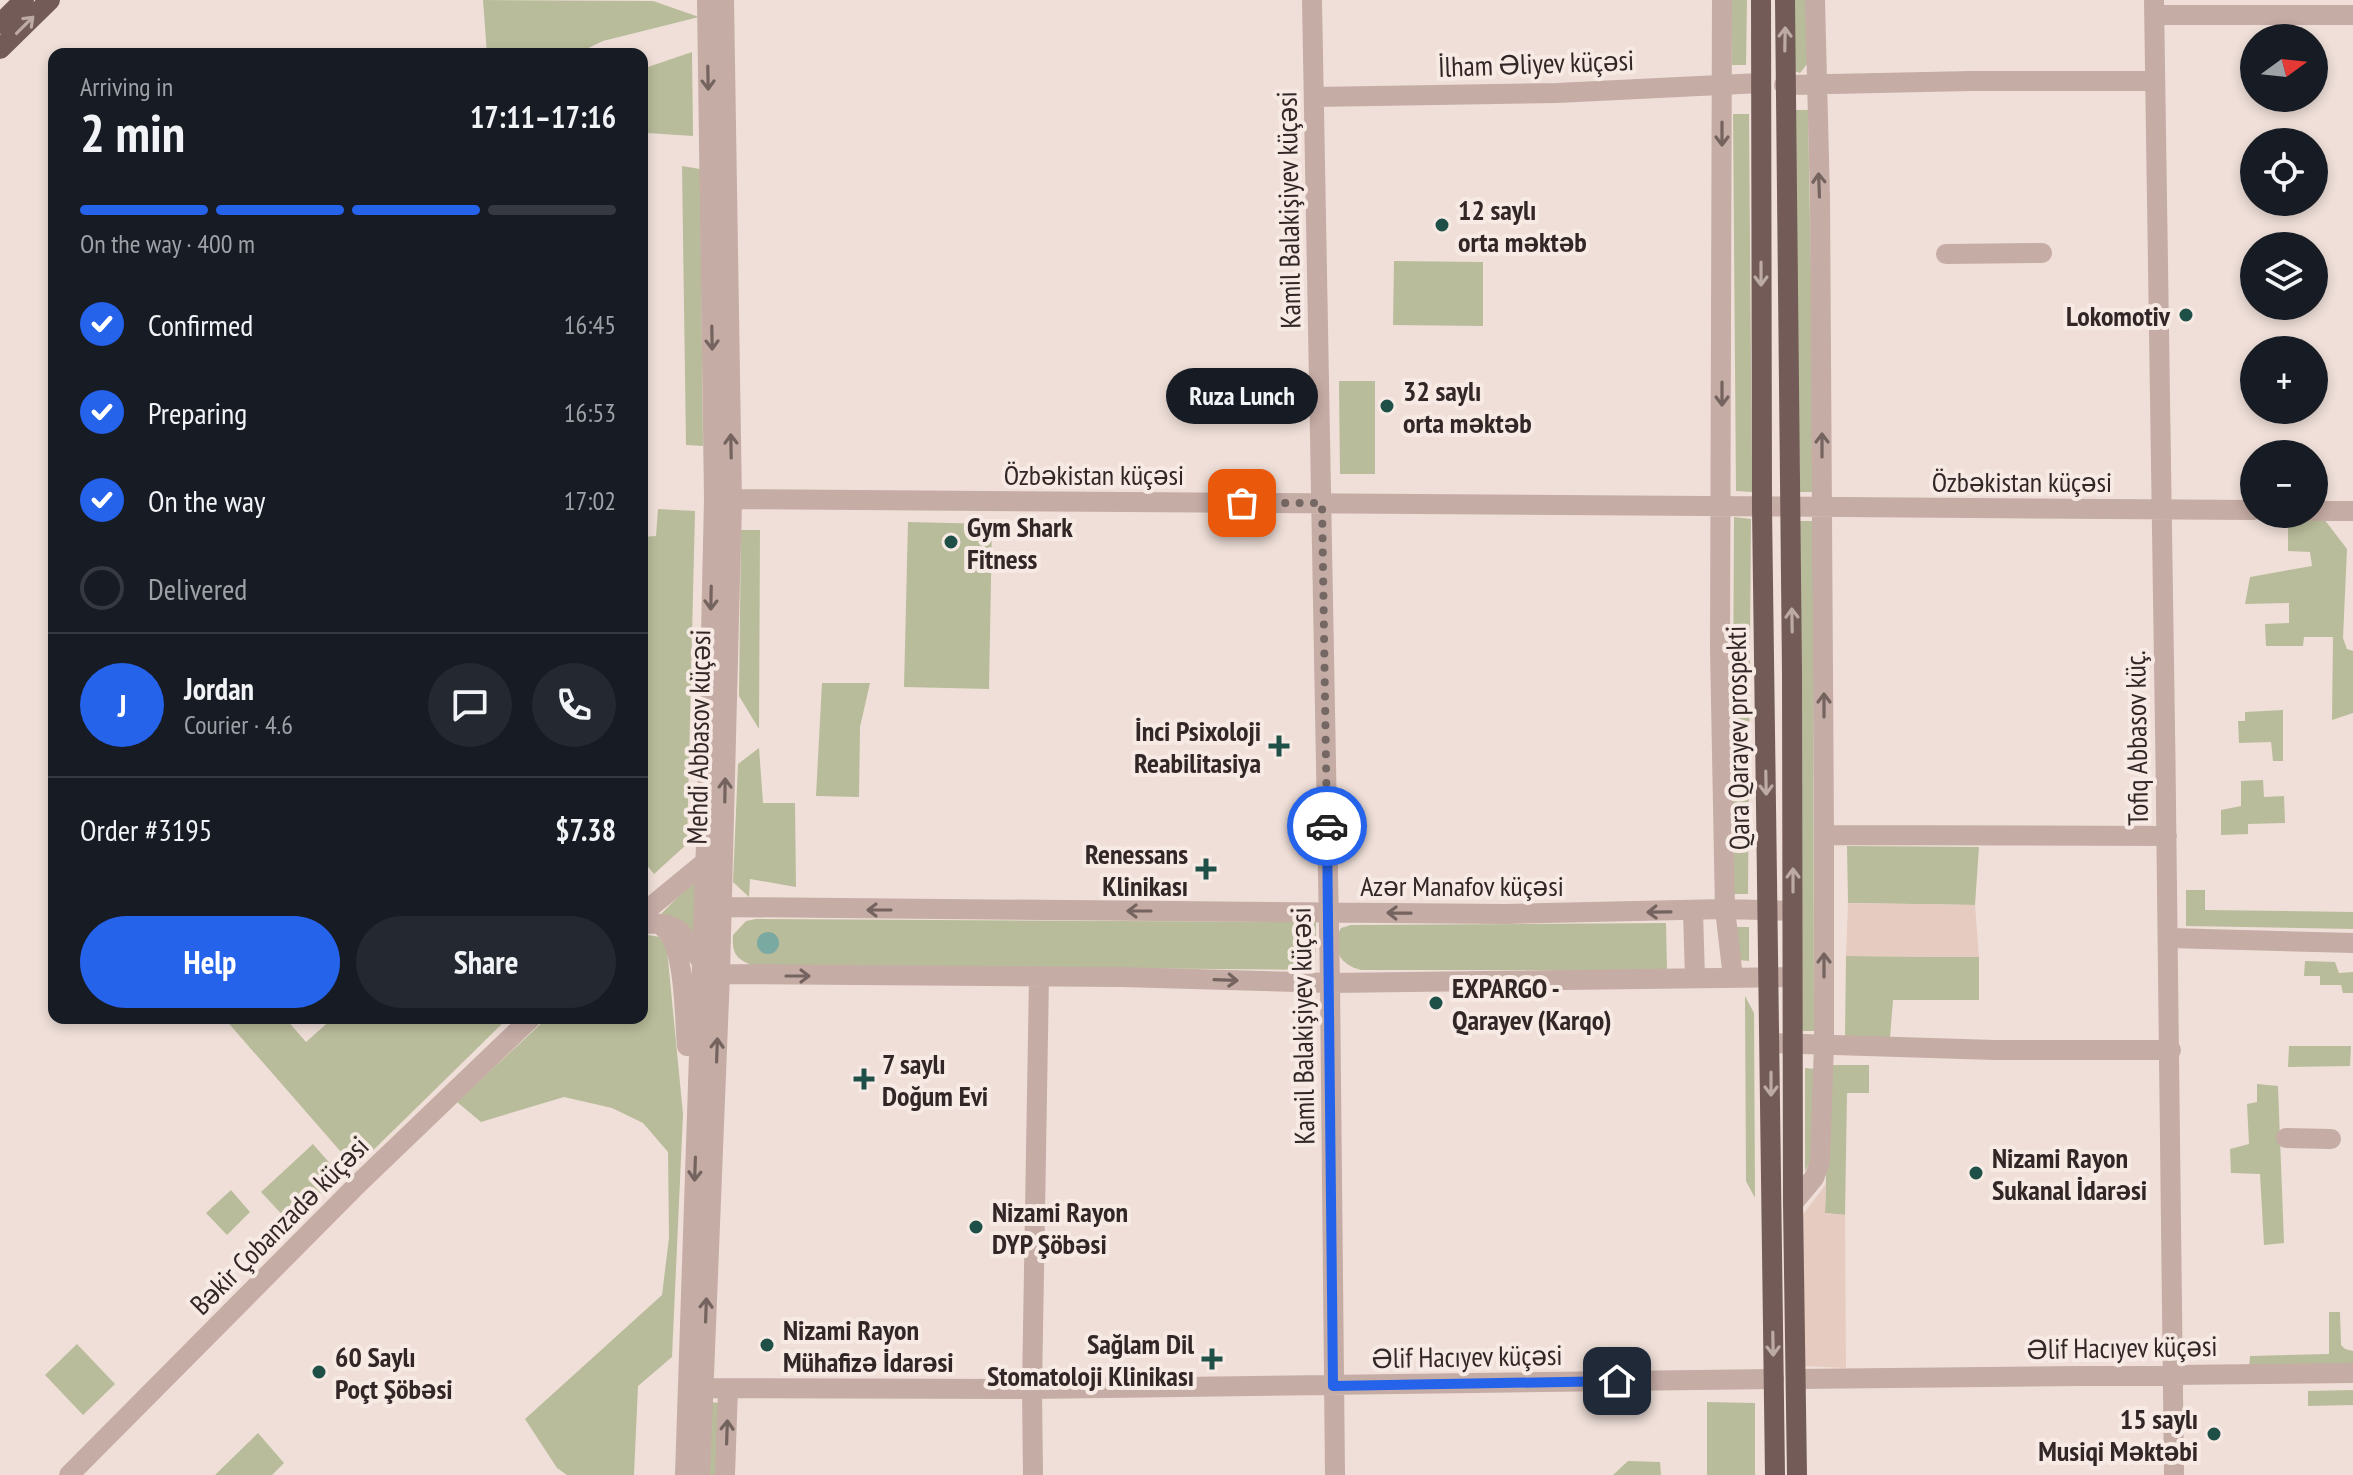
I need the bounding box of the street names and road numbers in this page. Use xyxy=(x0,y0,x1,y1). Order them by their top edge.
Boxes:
street label: İlham Əliyev küçəsi xyxy=(1437,41,1635,85)
street label: Kamil Balakişiyev küçəsi xyxy=(1267,91,1309,329)
street label: Özbəkistan küçəsi xyxy=(1004,456,1184,493)
street label: Özbəkistan küçəsi xyxy=(1932,463,2112,500)
street label: Qara Qarayev prospekti xyxy=(1717,626,1757,850)
street label: Mehdi Abbasov küçəsi xyxy=(678,629,718,845)
street label: Tofiq Abbasov küç. xyxy=(2116,650,2156,826)
street label: Azər Manafov küçəsi xyxy=(1360,867,1564,904)
street label: Kamil Balakişiyev küçəsi xyxy=(1281,907,1323,1145)
street label: Bəkir Çobanzadə küçəsi xyxy=(182,1128,376,1322)
street label: Əlif Hacıyev küçəsi xyxy=(2026,1327,2218,1367)
street label: Əlif Hacıyev küçəsi xyxy=(1371,1336,1563,1376)

